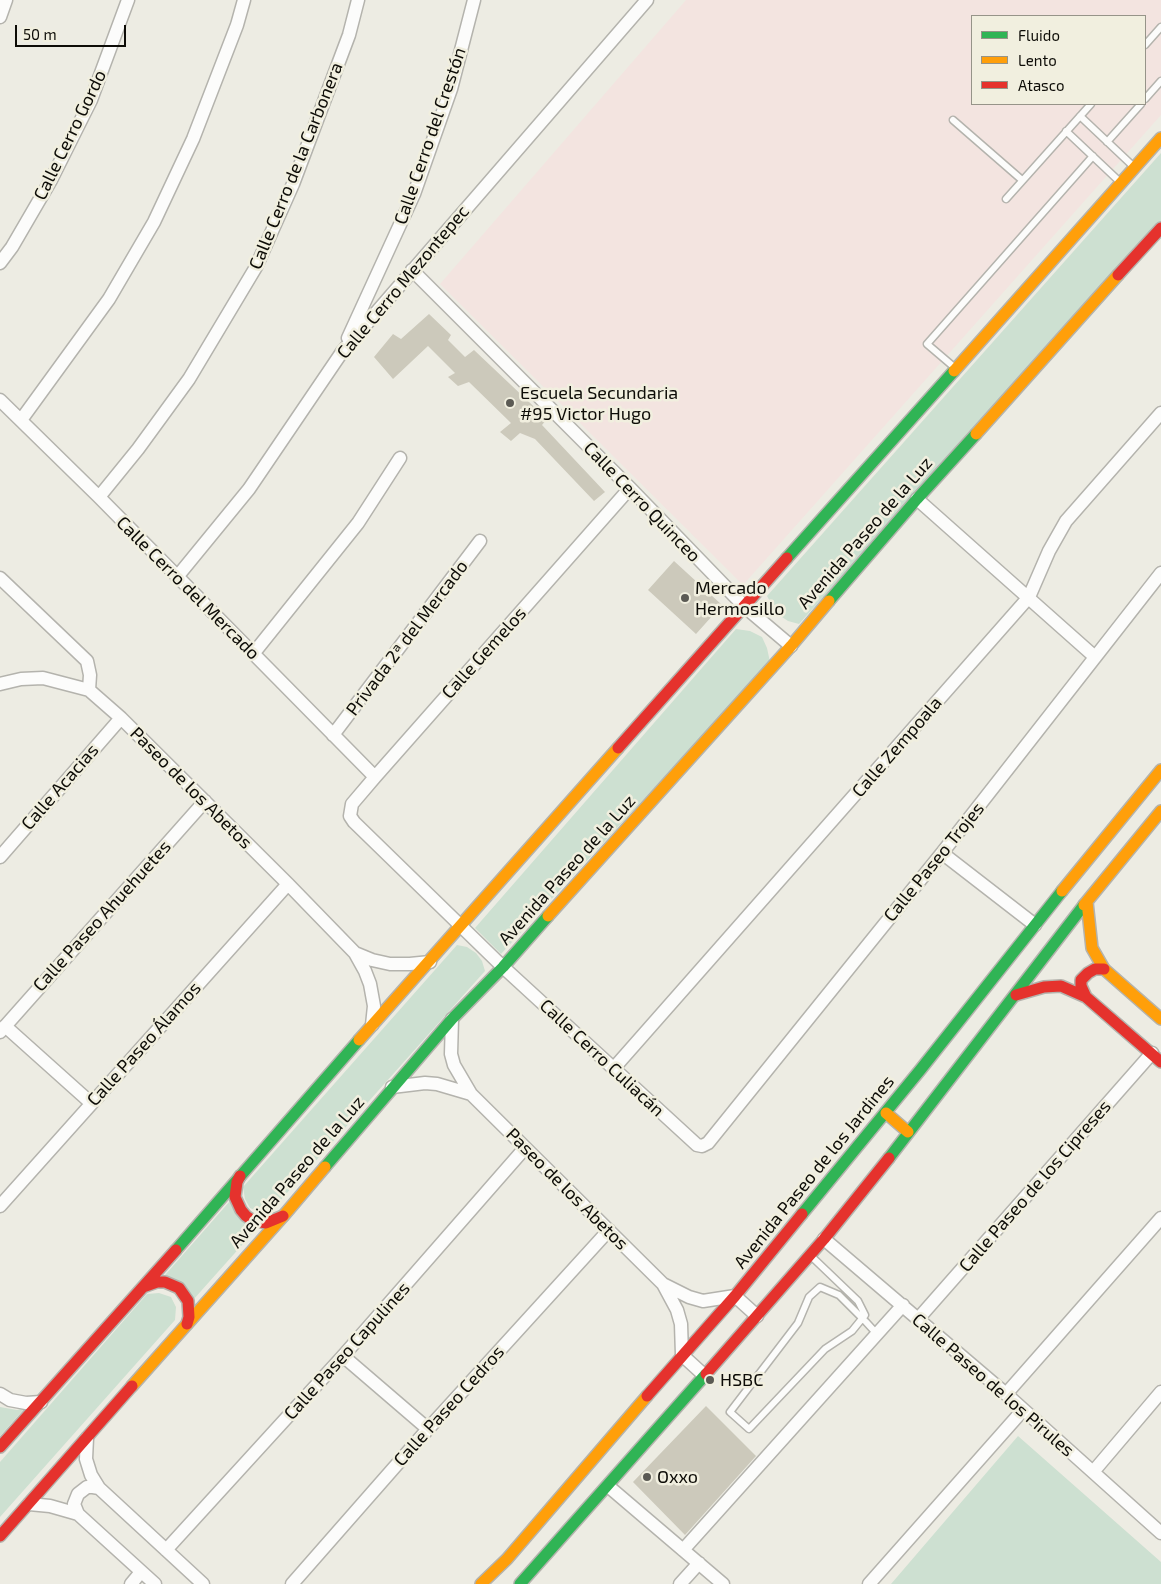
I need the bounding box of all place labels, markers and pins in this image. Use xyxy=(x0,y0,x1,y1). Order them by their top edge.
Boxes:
place label: Escuela Secundaria #95 Victor Hugo xyxy=(520,382,678,424)
marker: Escuela Secundaria #95 Victor Hugo xyxy=(504,397,516,409)
place label: Mercado Hermosillo xyxy=(695,577,784,620)
marker: Mercado Hermosillo xyxy=(679,592,691,604)
place label: HSBC xyxy=(720,1369,764,1391)
marker: HSBC xyxy=(704,1374,716,1386)
place label: Oxxo xyxy=(657,1466,698,1488)
marker: Oxxo xyxy=(641,1471,653,1483)

